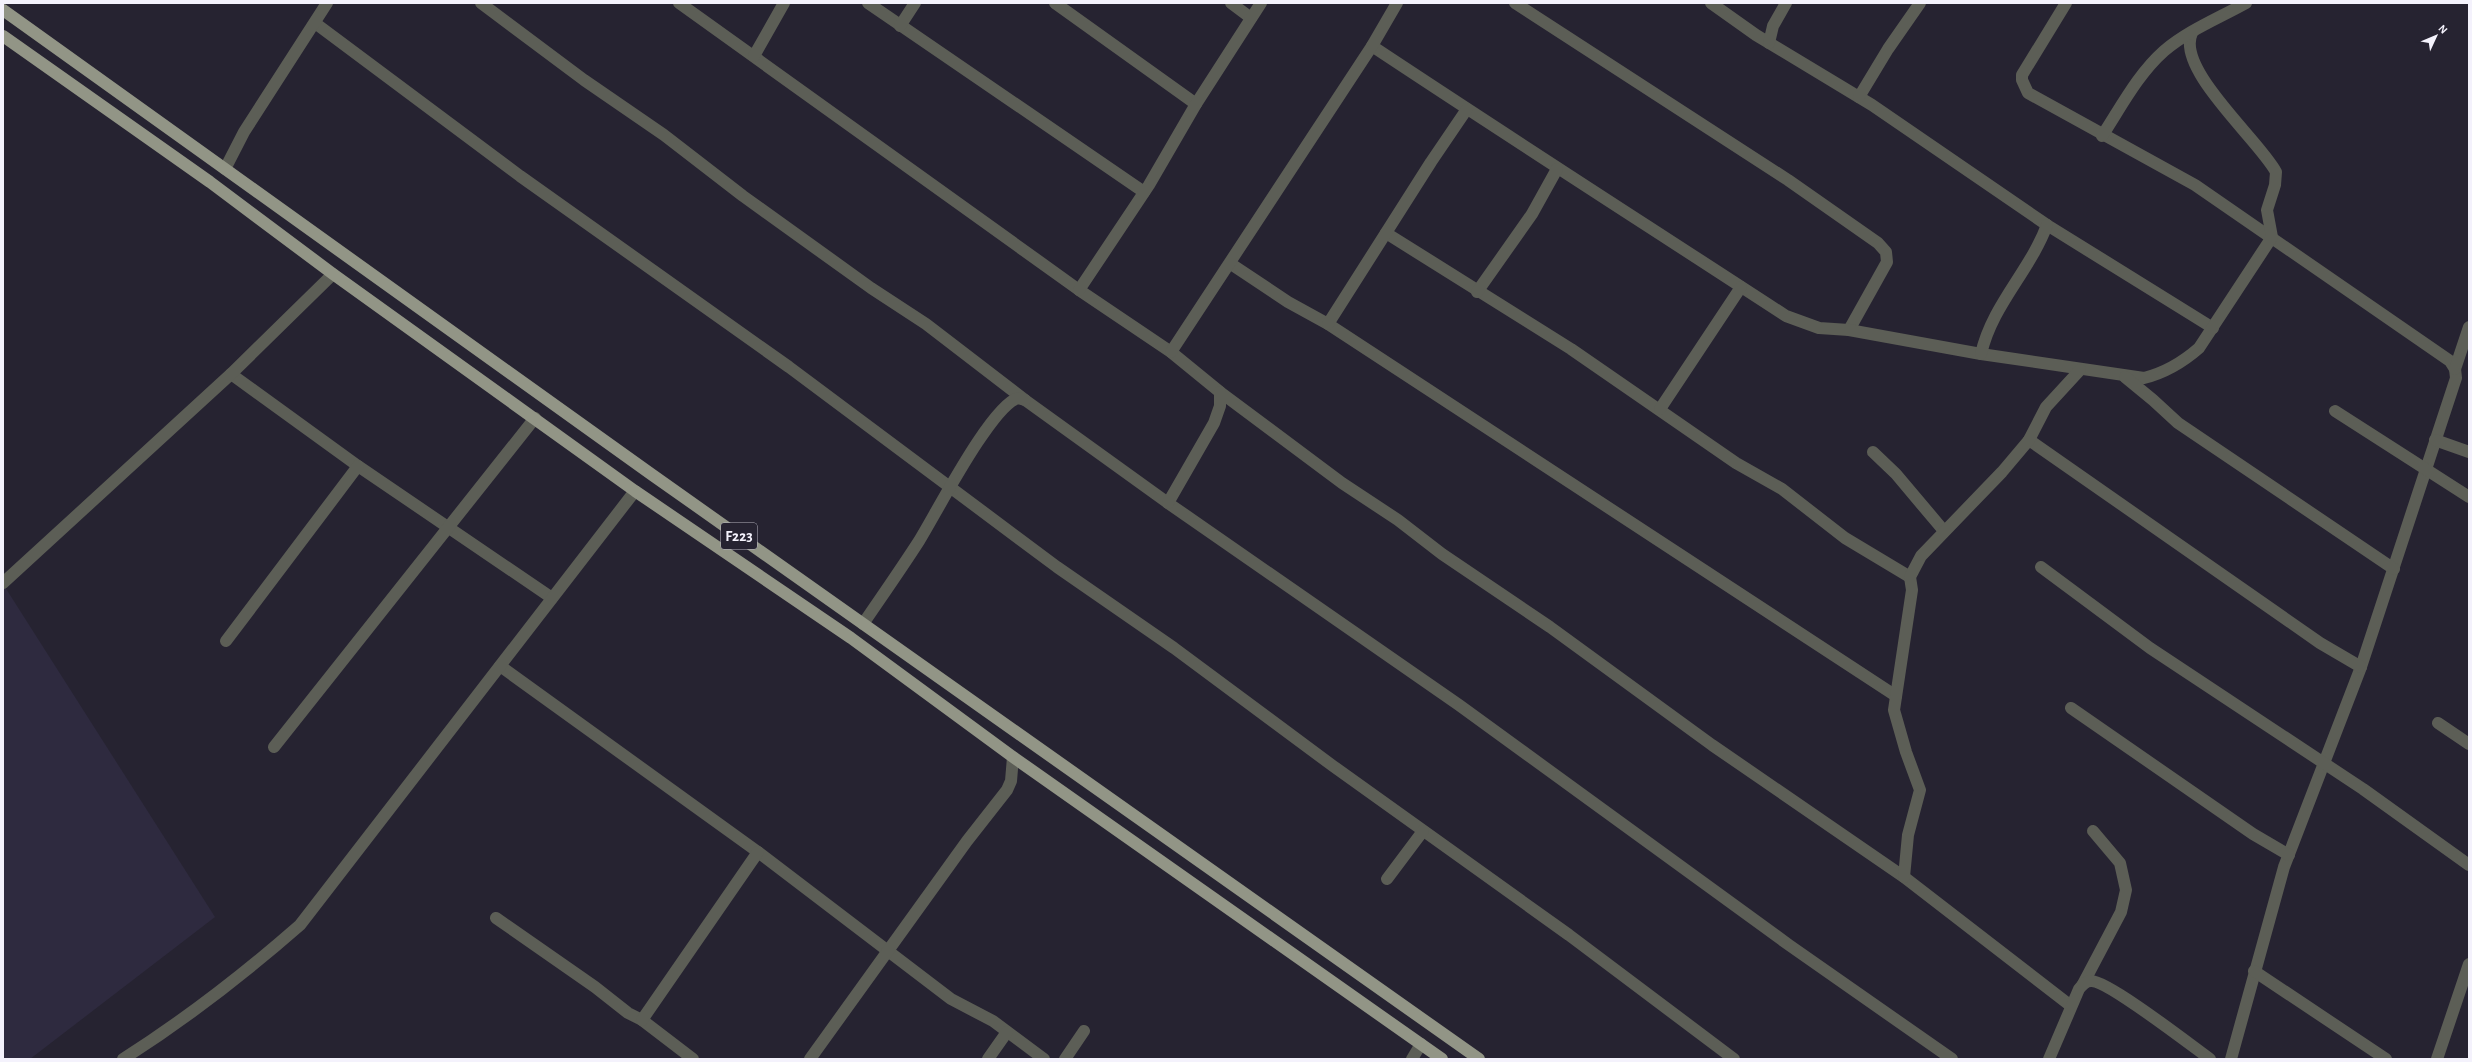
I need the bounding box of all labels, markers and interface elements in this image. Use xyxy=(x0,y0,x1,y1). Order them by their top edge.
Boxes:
north arrow xyxy=(2416,16,2456,56)
text: N xyxy=(2436,23,2449,36)
road number: F223 xyxy=(721,523,757,549)

